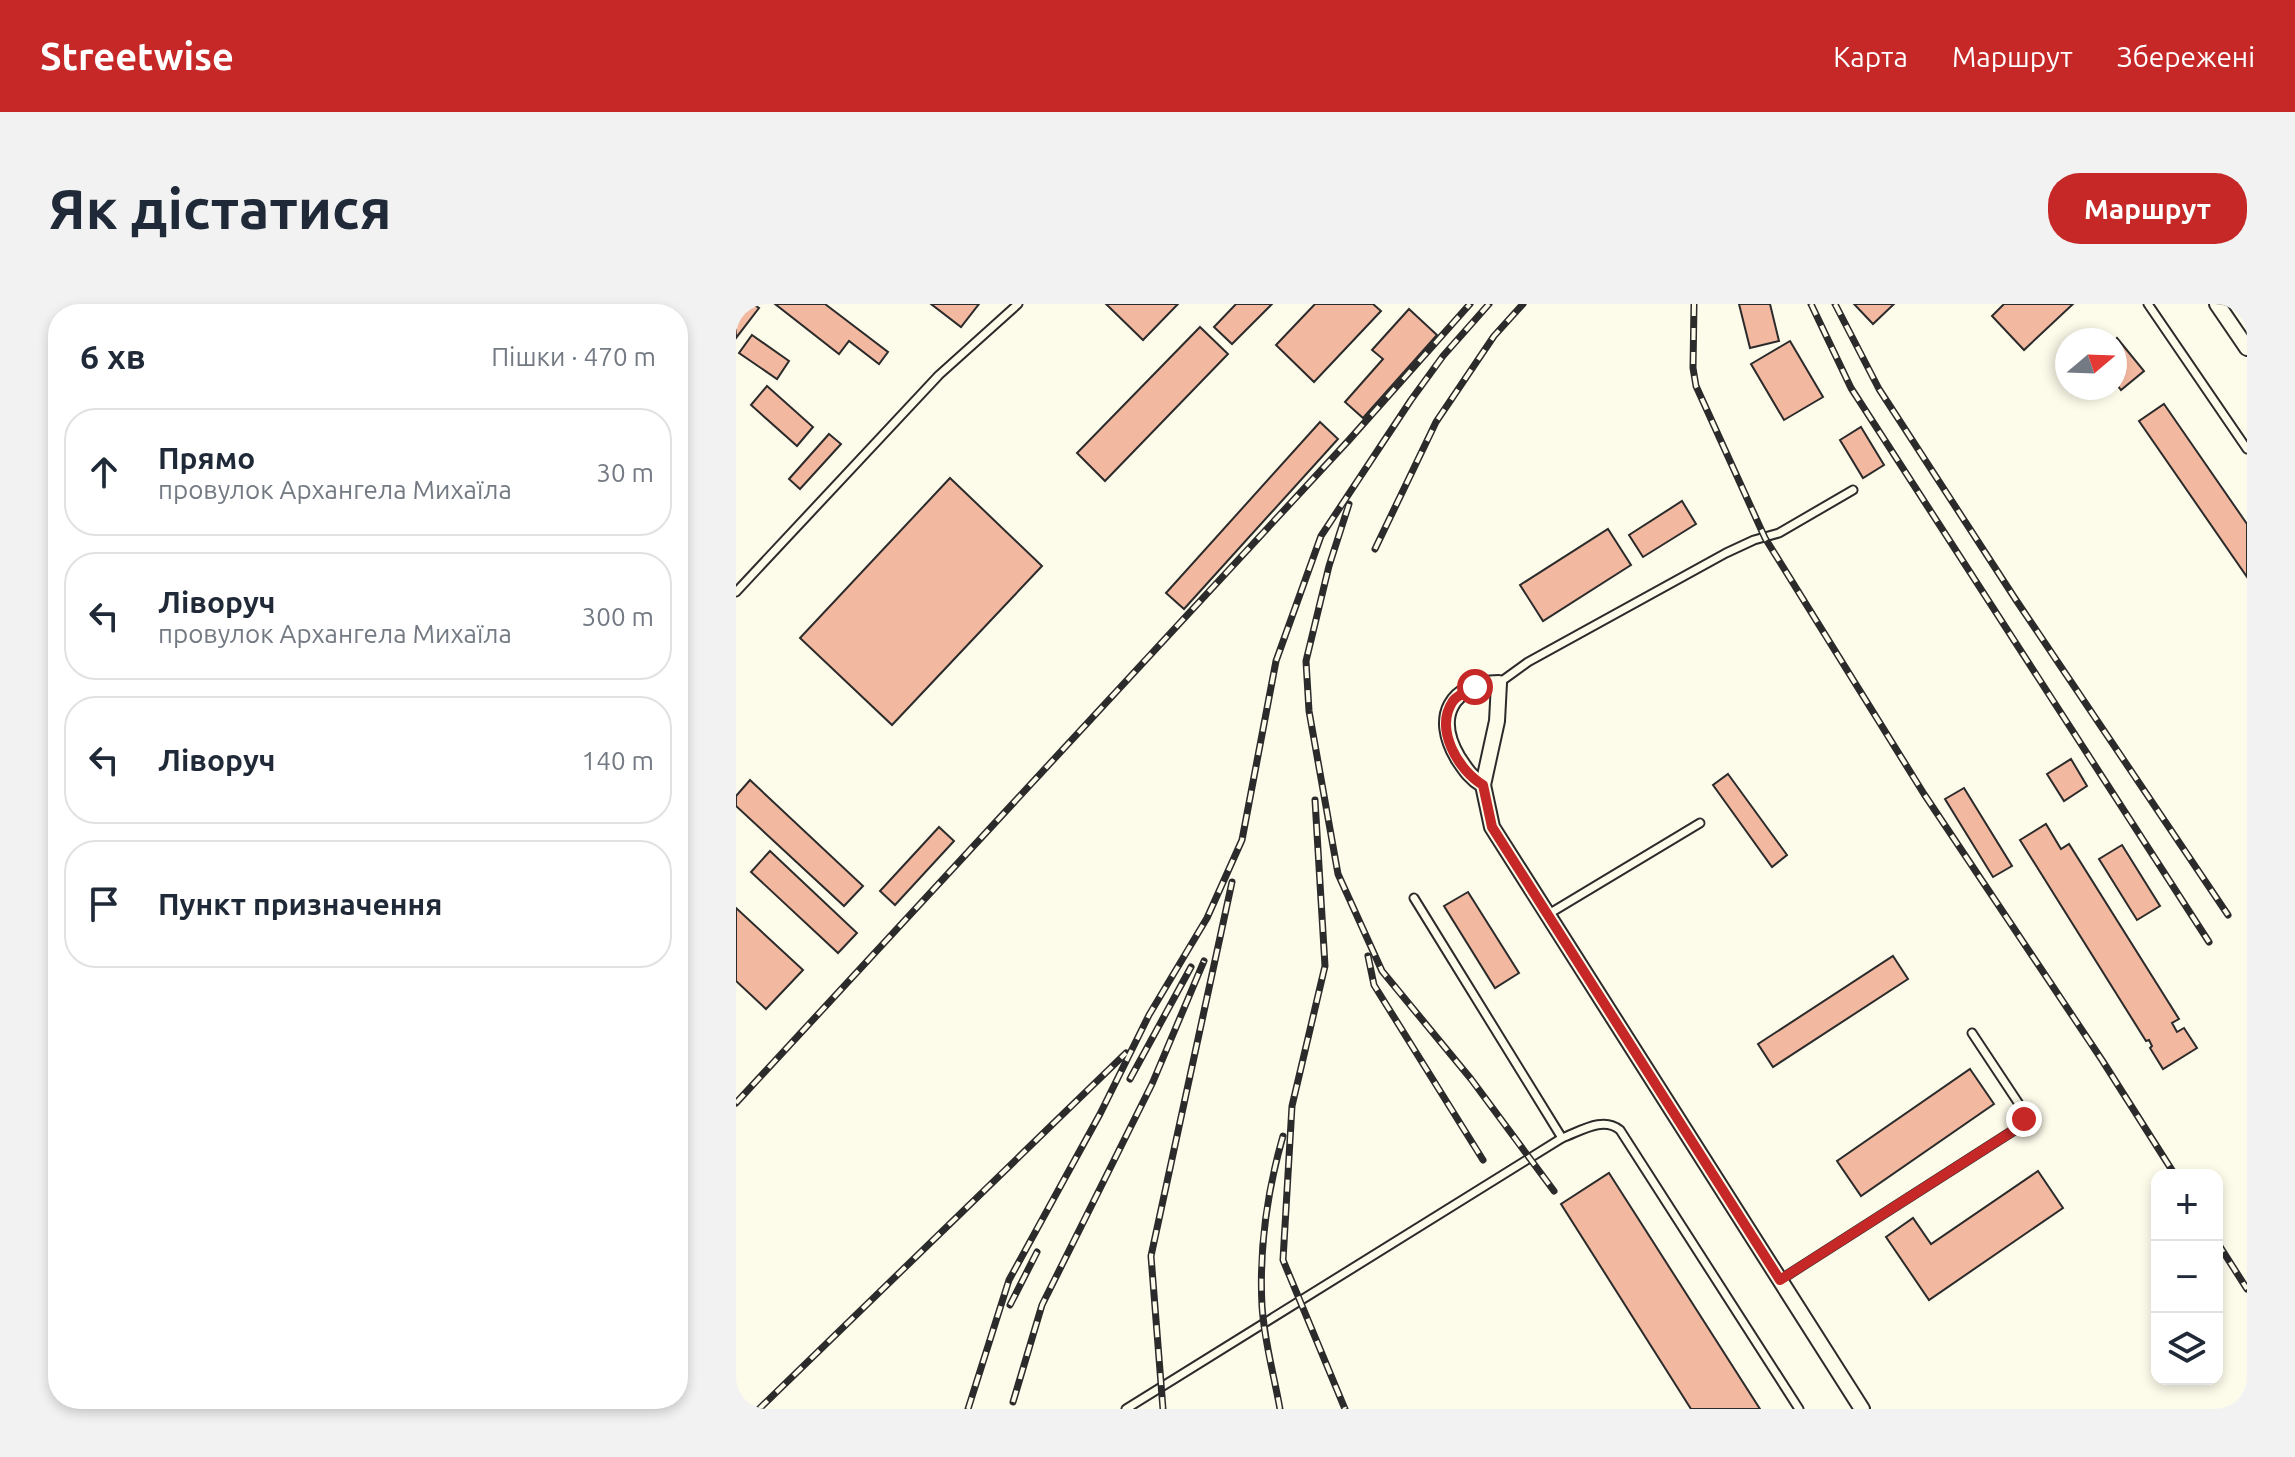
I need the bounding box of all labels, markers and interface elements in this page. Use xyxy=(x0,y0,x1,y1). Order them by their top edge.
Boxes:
text: Streetwise xyxy=(40,35,234,77)
text: Карта xyxy=(1833,41,1908,72)
text: Маршрут xyxy=(1952,41,2073,72)
text: Збережені xyxy=(2117,41,2255,72)
button: Маршрут xyxy=(2048,173,2247,244)
text: Як дістатися xyxy=(48,177,392,240)
north arrow xyxy=(2055,328,2127,400)
text: 6 хв xyxy=(80,337,146,375)
text: Пішки · 470 m xyxy=(491,342,656,371)
text: Прямо xyxy=(158,441,255,475)
icon: ahead xyxy=(82,450,126,494)
text: 30 m xyxy=(596,458,654,487)
text: провулок Архангела Михаїла xyxy=(158,475,512,504)
text: Ліворуч xyxy=(158,585,276,619)
icon: left xyxy=(82,594,126,638)
text: 300 m xyxy=(582,602,654,631)
text: провулок Архангела Михаїла xyxy=(158,619,512,648)
route start xyxy=(1457,669,1493,705)
icon: left xyxy=(82,738,126,782)
text: Ліворуч xyxy=(158,743,276,777)
text: 140 m xyxy=(582,746,654,775)
icon: arrive xyxy=(82,882,126,926)
text: Пункт призначення xyxy=(158,887,442,921)
route end xyxy=(2006,1101,2042,1137)
map controls xyxy=(2151,1169,2223,1385)
button: + xyxy=(2151,1169,2223,1241)
button: − xyxy=(2151,1241,2223,1313)
button: layers xyxy=(2151,1313,2223,1385)

